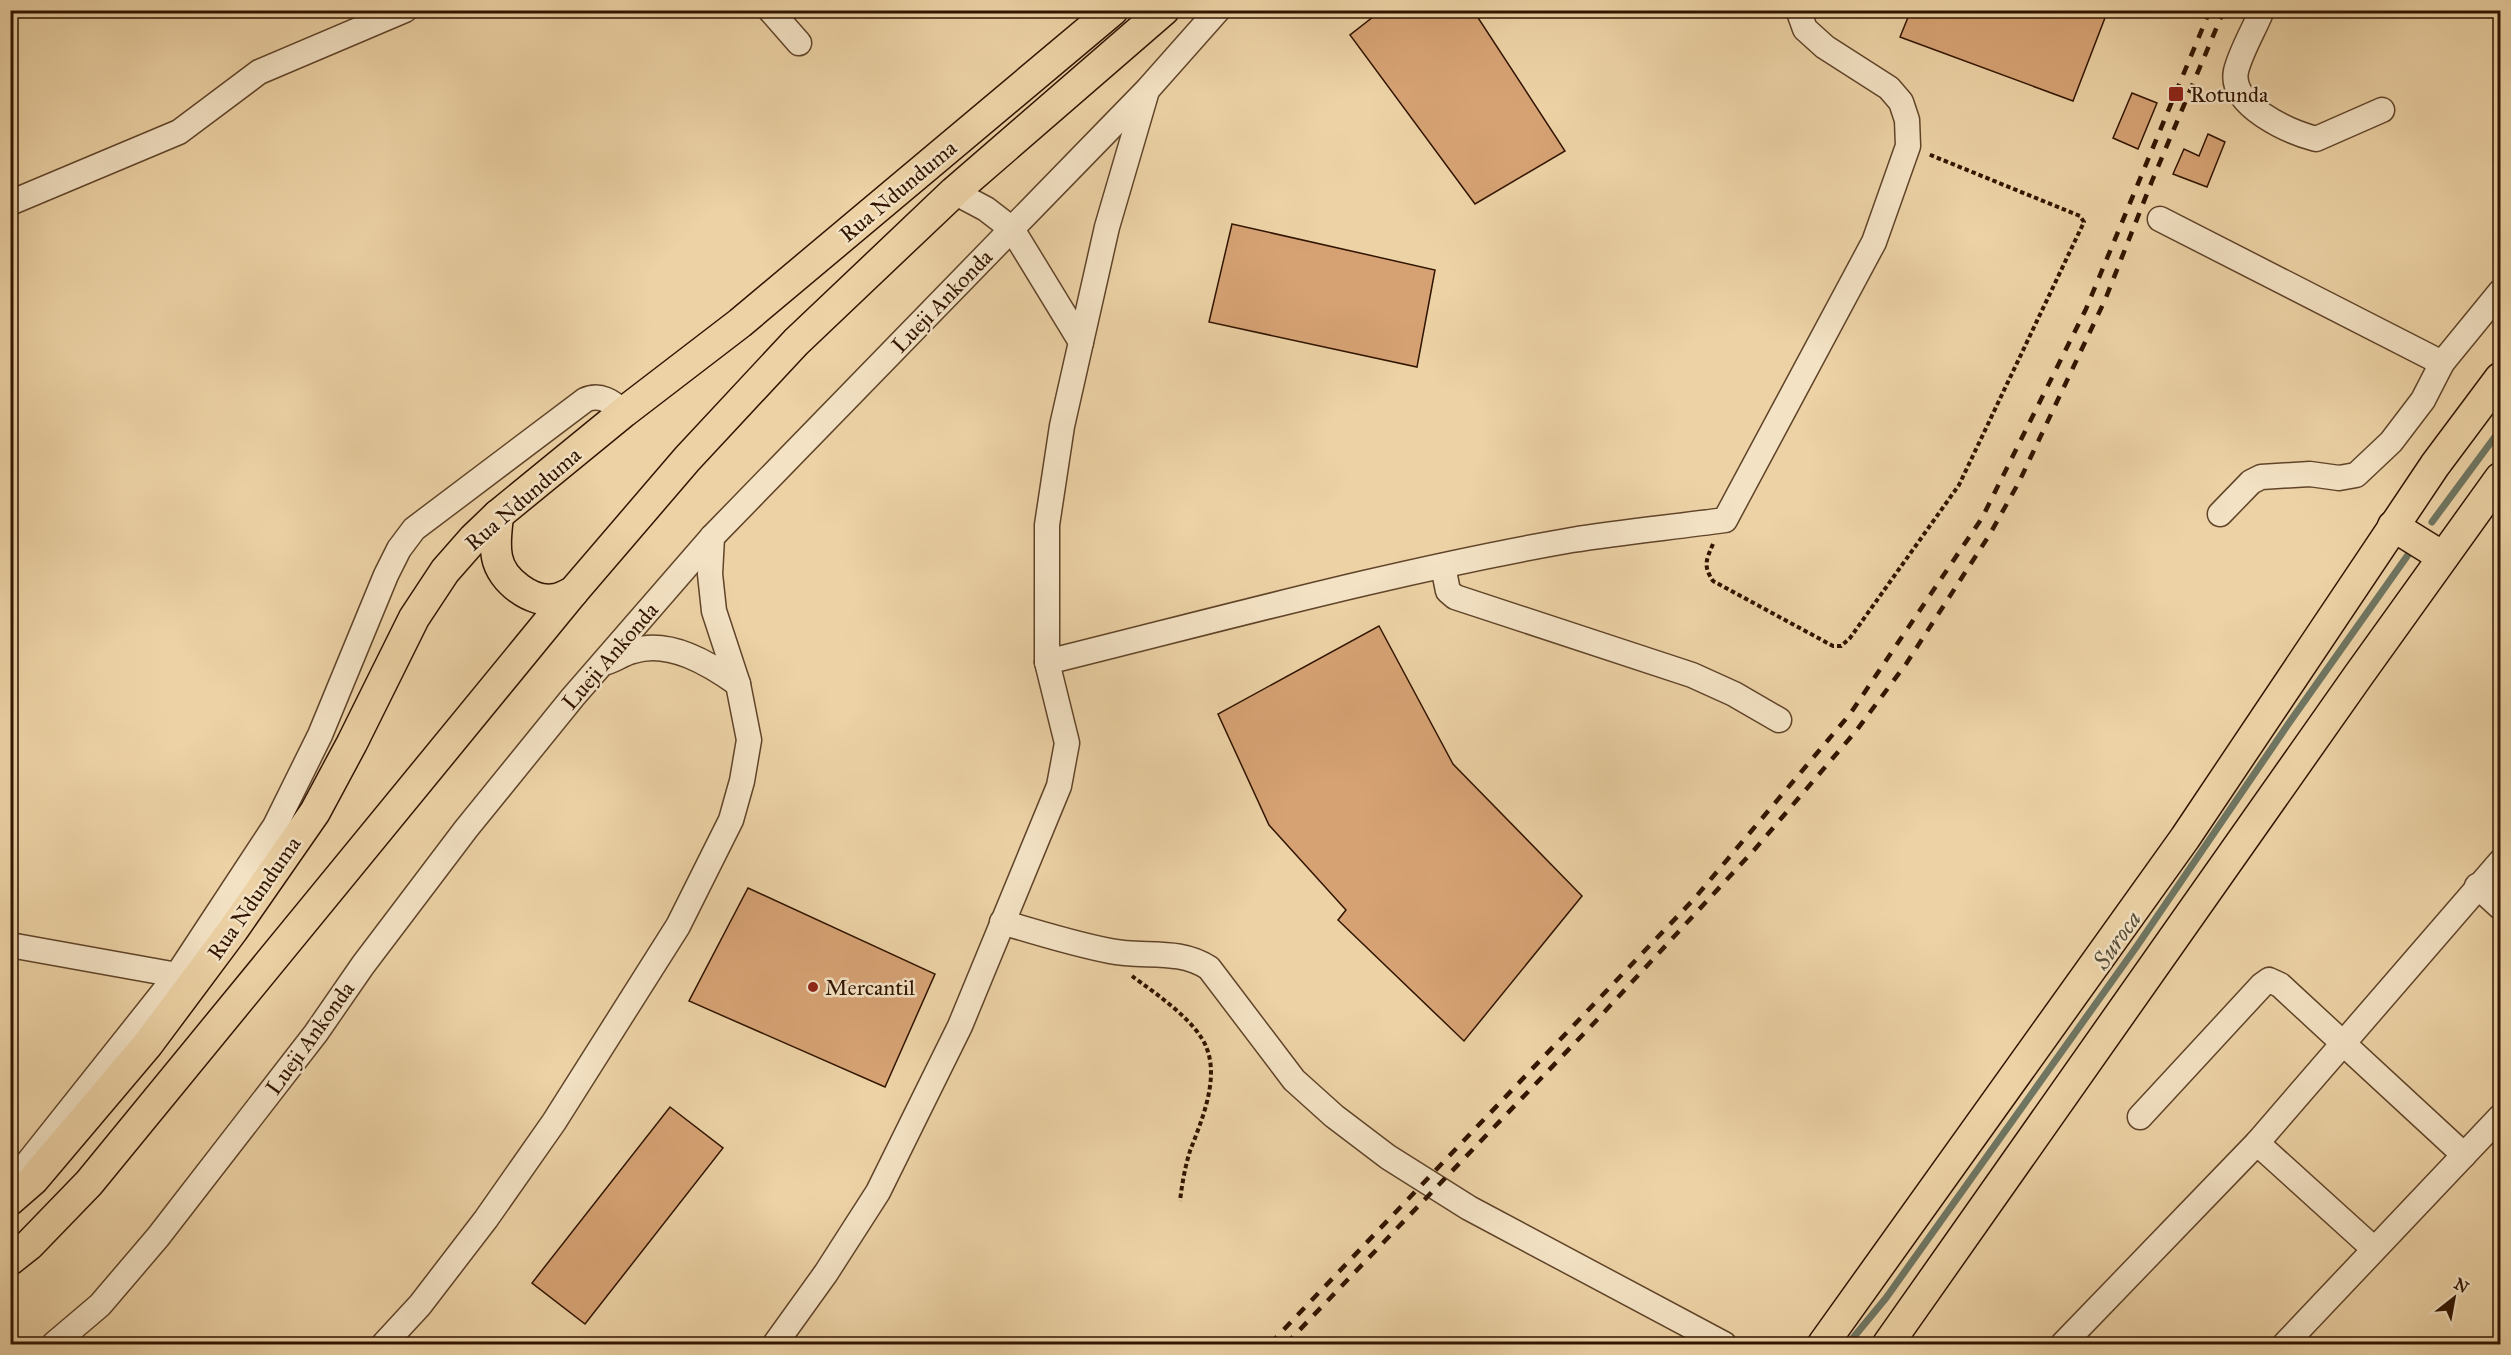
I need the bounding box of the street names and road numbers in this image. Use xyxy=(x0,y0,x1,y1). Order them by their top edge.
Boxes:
street label: Rua Ndunduma xyxy=(834,134,963,248)
street label: Lueji Ankonda xyxy=(886,243,999,358)
street label: Rua Ndunduma xyxy=(460,441,587,557)
street label: Lueji Ankonda xyxy=(556,596,664,715)
street label: Rua Ndunduma xyxy=(201,830,307,965)
street label: Lueji Ankonda xyxy=(260,976,361,1100)

